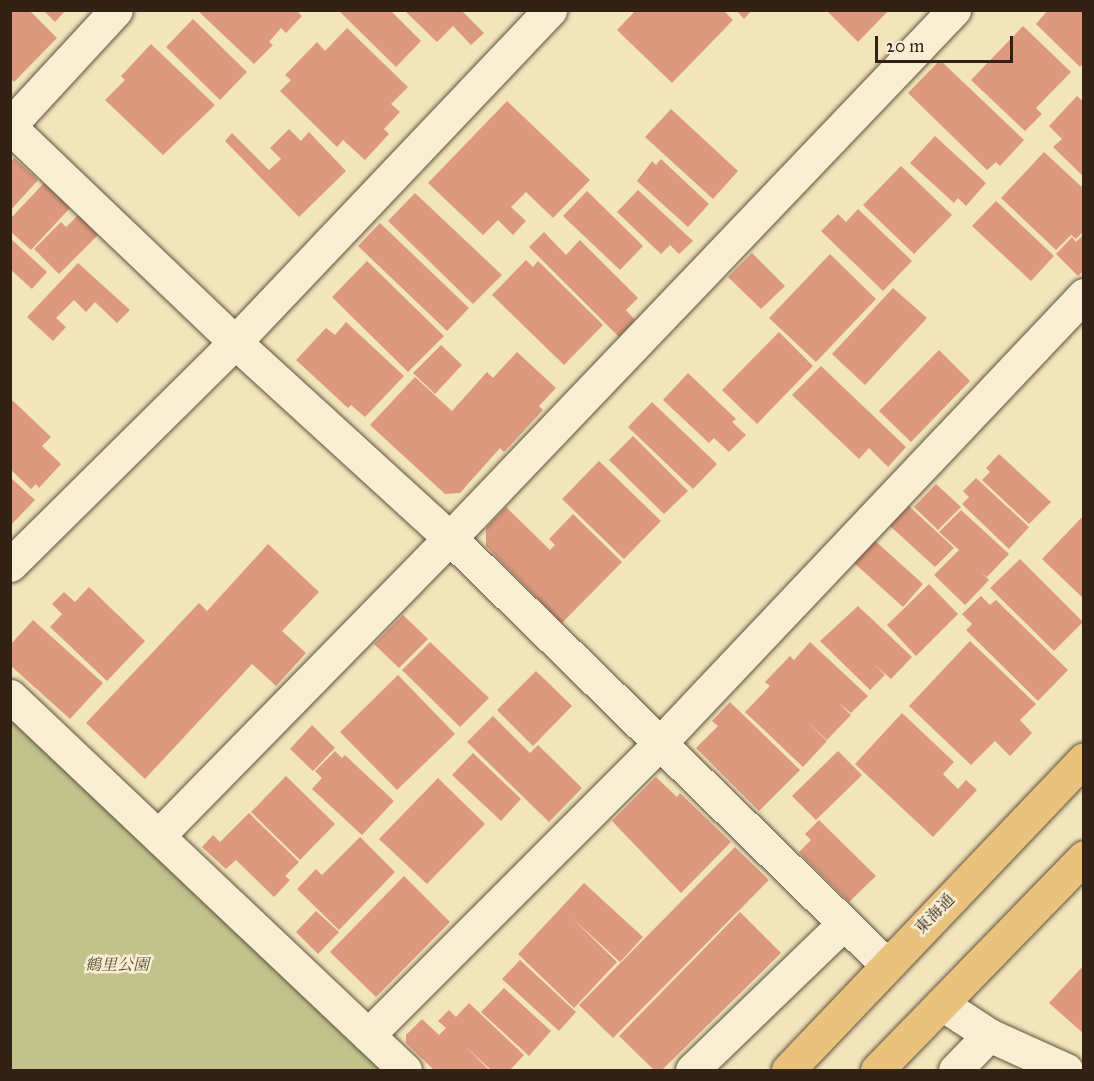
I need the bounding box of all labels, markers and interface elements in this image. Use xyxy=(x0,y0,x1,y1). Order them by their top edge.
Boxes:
scale bar xyxy=(878,24,1016,62)
text: 20 m xyxy=(886,35,924,57)
street label: 東海通 xyxy=(911,890,959,938)
park label: 鶴里公園 xyxy=(85,955,149,975)

